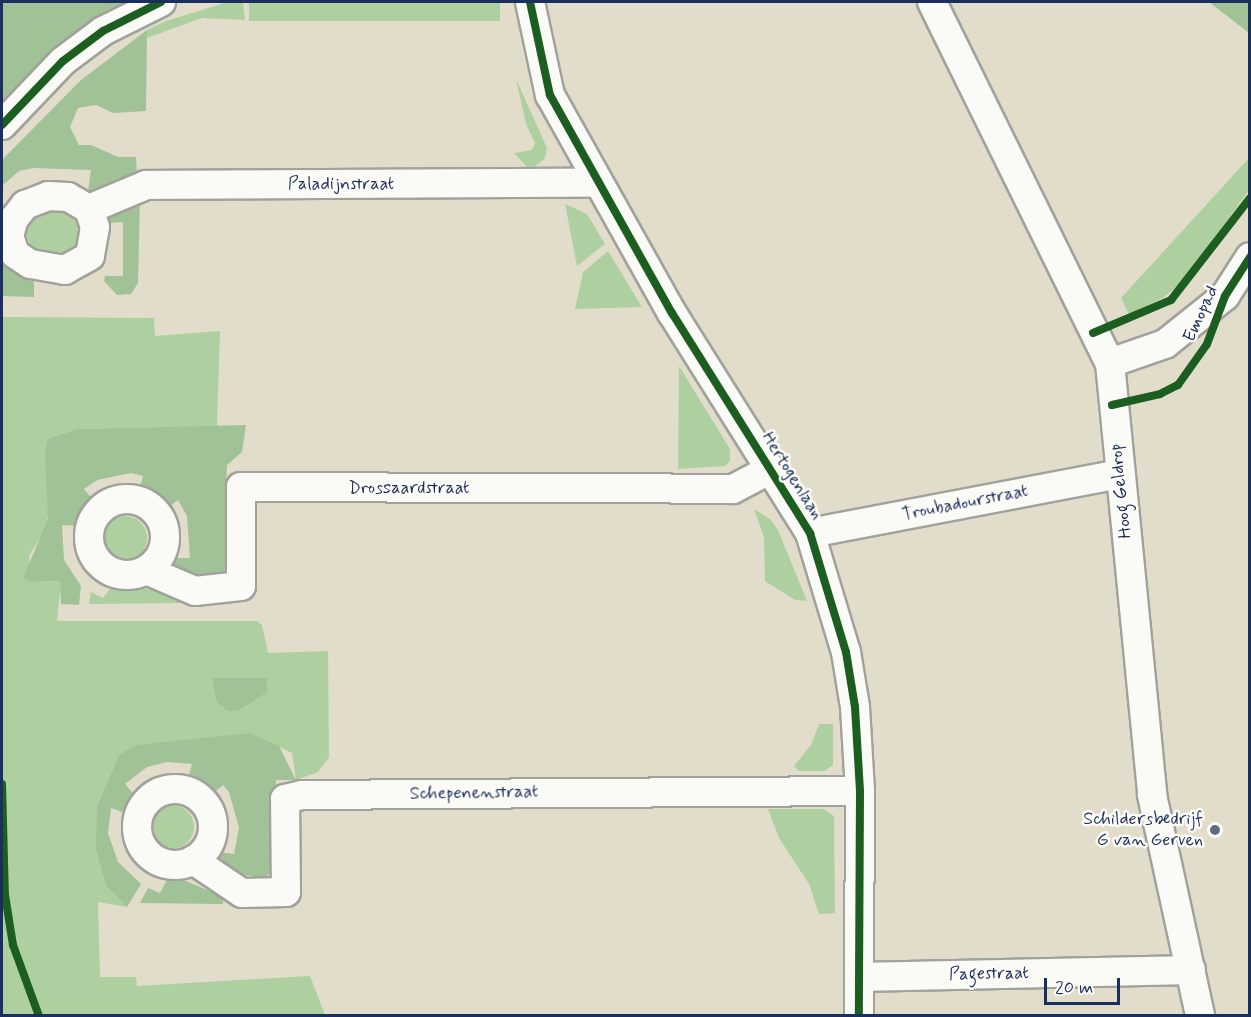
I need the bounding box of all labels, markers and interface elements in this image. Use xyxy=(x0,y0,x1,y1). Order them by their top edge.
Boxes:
street label: Paladijnstraat xyxy=(288,173,394,195)
street label: Emopad xyxy=(1179,282,1223,346)
street label: Hertogenlaan xyxy=(756,428,828,524)
street label: Hoog Geldrop xyxy=(1105,442,1137,540)
street label: Drossaardstraat xyxy=(348,477,470,499)
street label: Troubadourstraat xyxy=(900,480,1030,526)
street label: Schepenenstraat xyxy=(409,781,539,805)
place label: Schildersbedrijf G van Gerven xyxy=(1083,809,1203,852)
marker: Schildersbedrijf G van Gerven xyxy=(1208,823,1222,837)
street label: Pagestraat xyxy=(949,963,1029,985)
scale bar xyxy=(1047,966,1124,1004)
text: 20 m xyxy=(1055,976,1093,1000)

